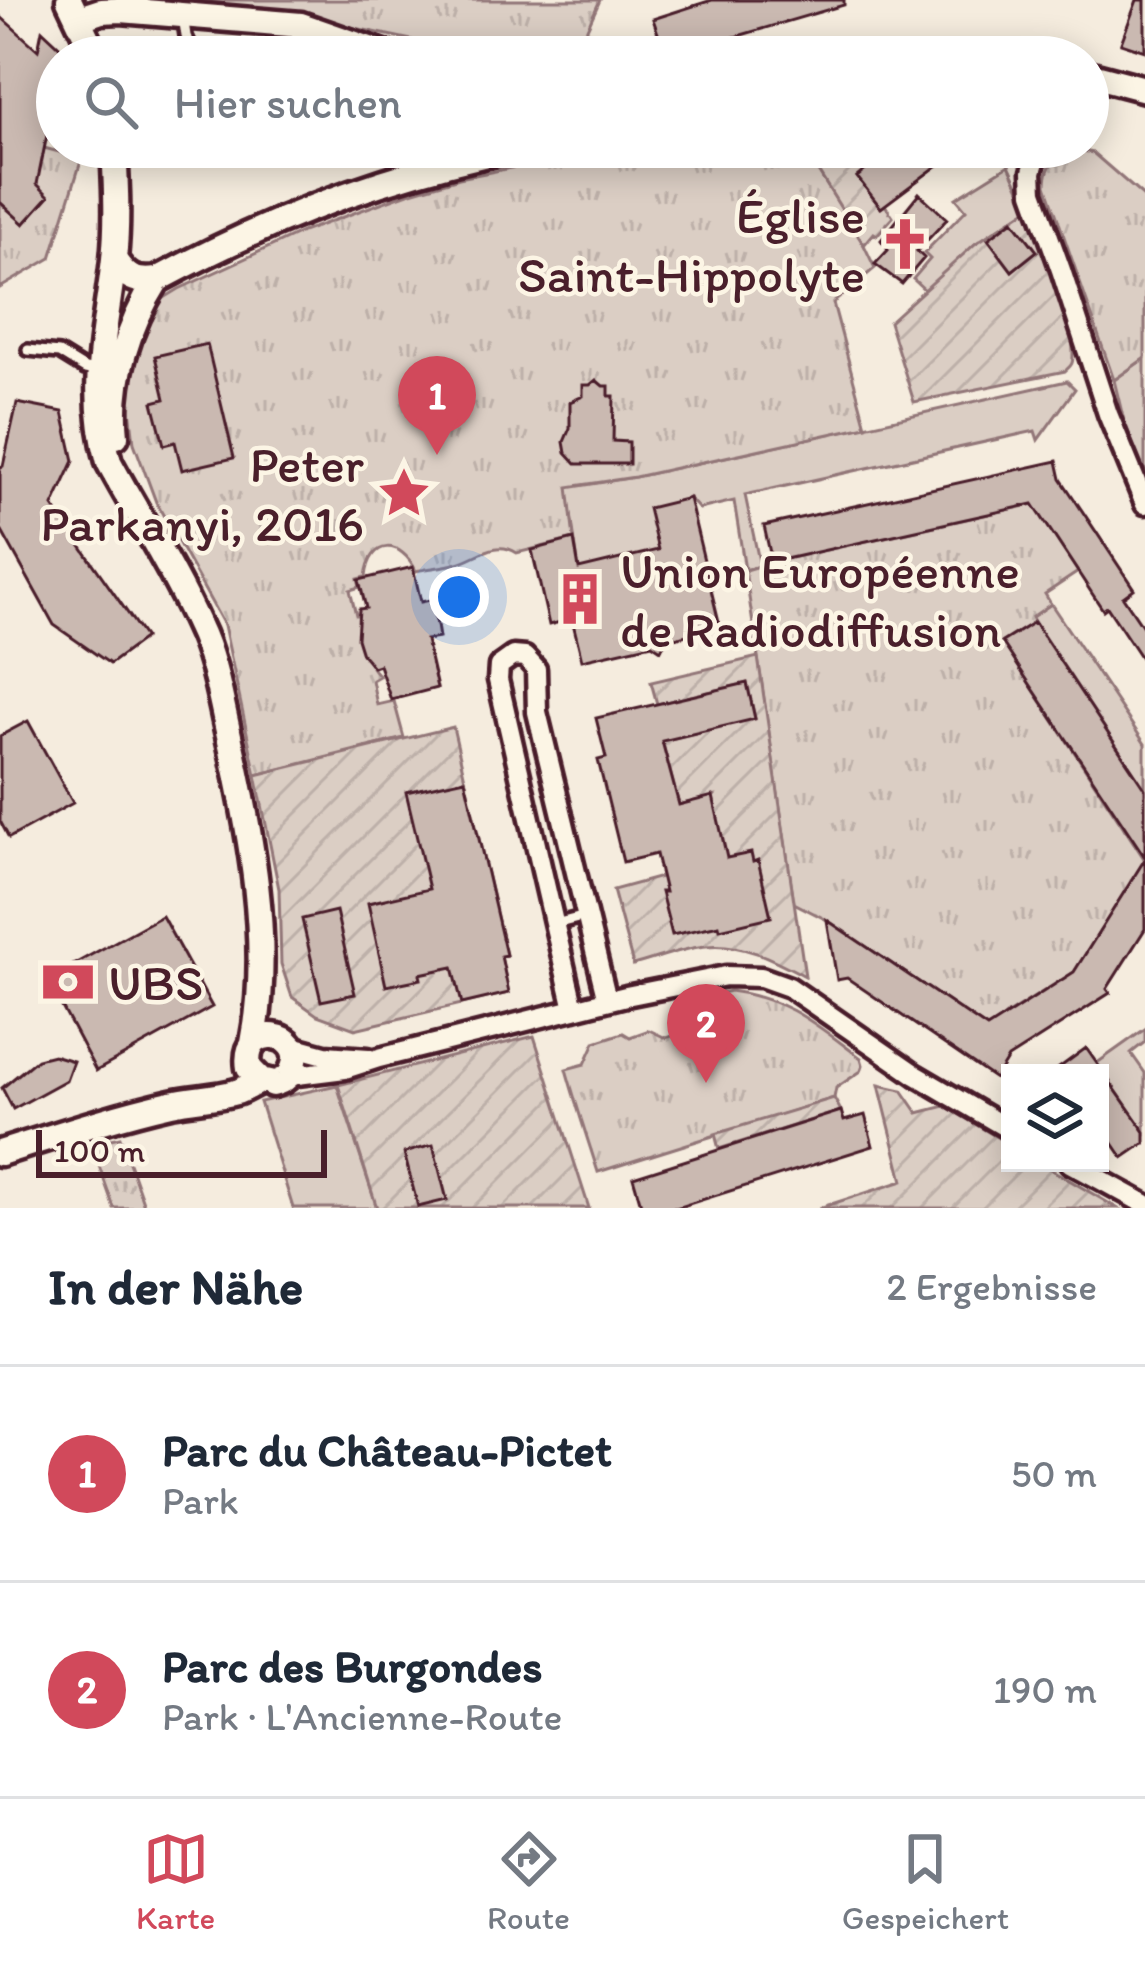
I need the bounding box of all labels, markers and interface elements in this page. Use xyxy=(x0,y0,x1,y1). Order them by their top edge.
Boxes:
search box xyxy=(36,36,1109,168)
icon: search xyxy=(78,69,144,135)
text: Hier suchen xyxy=(174,75,402,129)
place label: Église Saint-Hippolyte xyxy=(518,185,865,305)
church icon: Église Saint-Hippolyte xyxy=(876,215,934,273)
pin: 1 xyxy=(398,356,476,455)
place label: Peter Parkanyi, 2016 xyxy=(40,434,364,554)
place icon: Peter Parkanyi, 2016 xyxy=(375,464,433,522)
place label: Union Européenne de Radiodiffusion xyxy=(620,540,1020,660)
your location xyxy=(429,567,489,627)
building icon: Union Européenne de Radiodiffusion xyxy=(551,570,609,628)
place label: UBS xyxy=(108,952,203,1013)
bank icon: UBS xyxy=(39,953,97,1011)
pin: 2 xyxy=(667,984,745,1083)
map controls xyxy=(1001,1064,1109,1172)
button: layers xyxy=(1001,1064,1109,1172)
scale bar xyxy=(36,1124,327,1177)
text: 100 m xyxy=(54,1131,145,1170)
text: In der Nähe xyxy=(48,1256,303,1317)
text: 2 Ergebnisse xyxy=(886,1263,1097,1310)
text: Parc du Château-Pictet xyxy=(162,1423,612,1477)
text: 1 xyxy=(78,1450,96,1497)
text: 50 m xyxy=(1011,1450,1097,1497)
text: Park xyxy=(162,1477,239,1524)
text: Parc des Burgondes xyxy=(162,1639,542,1693)
text: 2 xyxy=(77,1666,97,1713)
text: 190 m xyxy=(993,1666,1097,1713)
text: Park · L'Ancienne-Route xyxy=(162,1693,562,1740)
tab: Karte xyxy=(136,1826,215,1937)
tab: Route xyxy=(487,1826,570,1937)
tab: Gespeichert xyxy=(842,1826,1009,1937)

